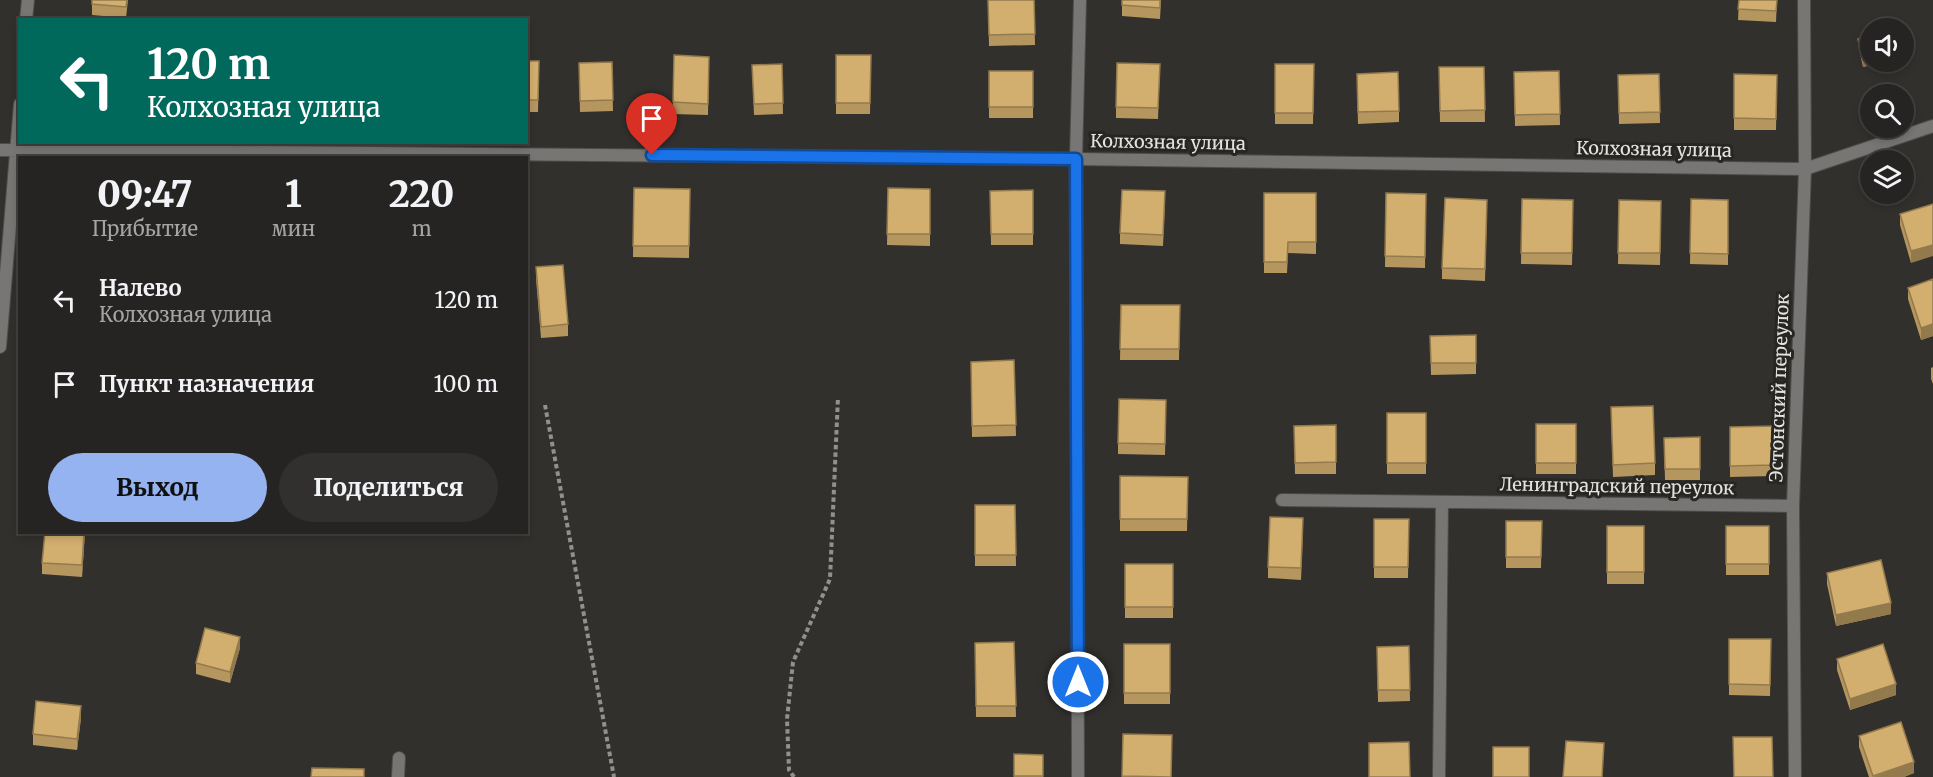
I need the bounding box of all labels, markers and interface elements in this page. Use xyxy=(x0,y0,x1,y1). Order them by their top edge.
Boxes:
map controls xyxy=(1860,18,1914,204)
button: sound xyxy=(1860,18,1914,72)
text: 120 m xyxy=(147,38,270,90)
icon: left xyxy=(48,42,126,120)
button: search xyxy=(1860,84,1914,138)
text: Колхозная улица xyxy=(147,90,381,124)
pin xyxy=(626,93,677,155)
icon: arrive xyxy=(635,102,668,135)
street label: Колхозная улица xyxy=(1090,129,1246,155)
street label: Колхозная улица xyxy=(1576,136,1732,162)
button: layers xyxy=(1860,150,1914,204)
text: 09:47 xyxy=(97,172,192,217)
text: 1 xyxy=(285,172,302,217)
text: 220 xyxy=(389,172,454,217)
text: Прибытие xyxy=(92,216,198,241)
text: мин xyxy=(272,216,315,241)
text: m xyxy=(412,216,432,241)
text: Налево xyxy=(99,274,182,302)
icon: left xyxy=(48,284,81,317)
text: 120 m xyxy=(434,286,498,314)
street label: Эстонский переулок xyxy=(1764,293,1794,483)
text: Колхозная улица xyxy=(99,302,272,327)
icon: arrive xyxy=(48,368,81,401)
text: Пункт назначения xyxy=(99,370,314,398)
text: 100 m xyxy=(433,370,498,398)
button: Выход xyxy=(48,453,267,522)
button: Поделиться xyxy=(279,453,498,522)
street label: Ленинградский переулок xyxy=(1499,472,1735,500)
position arrow xyxy=(1046,650,1110,714)

